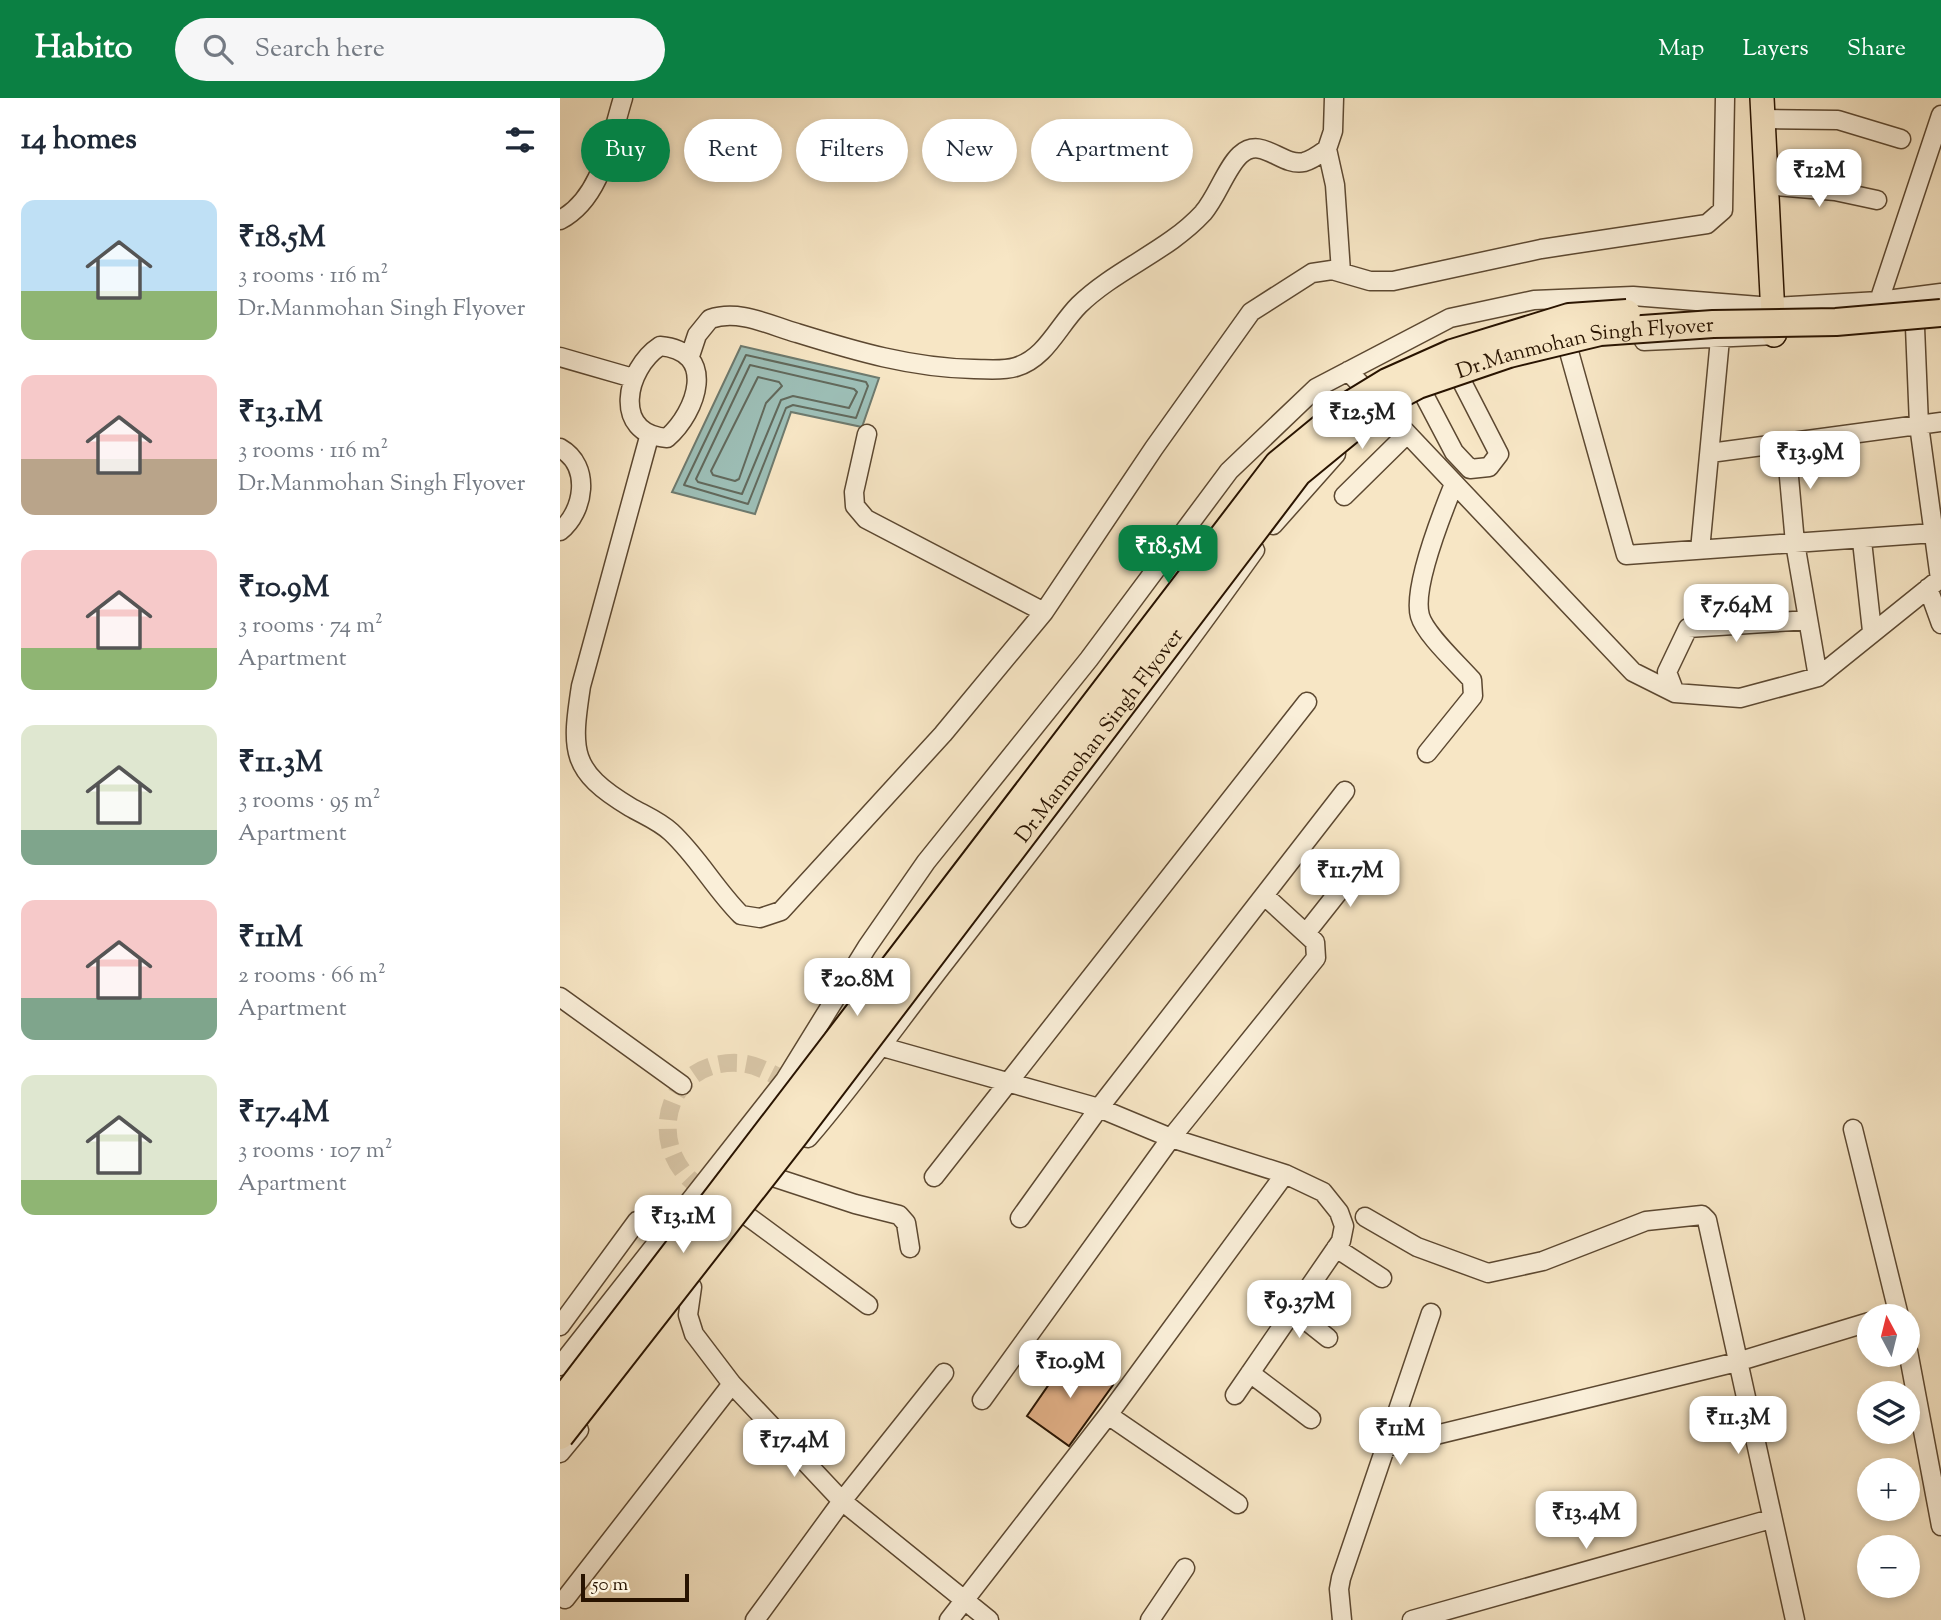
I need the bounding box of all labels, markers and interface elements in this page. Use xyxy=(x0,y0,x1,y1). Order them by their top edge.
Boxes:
search box xyxy=(175,18,665,81)
text: Habito xyxy=(35,25,133,73)
icon: search xyxy=(199,30,237,68)
text: Search here xyxy=(255,31,385,68)
text: Map xyxy=(1658,32,1704,66)
text: Layers xyxy=(1742,32,1809,66)
text: Share xyxy=(1847,32,1906,66)
text: 14 homes xyxy=(21,119,137,162)
chip: Buy xyxy=(581,119,670,182)
chip: Rent xyxy=(684,119,782,182)
chip: Filters xyxy=(796,119,908,182)
chip: New xyxy=(922,119,1017,182)
chip: Apartment xyxy=(1031,119,1193,182)
icon: filters xyxy=(501,121,539,159)
pin: ₹12M xyxy=(1778,150,1860,209)
text: ₹12M xyxy=(1793,155,1845,188)
text: ₹18.5M xyxy=(238,217,325,260)
icon: home xyxy=(77,228,161,312)
text: 3 rooms · 116 m² xyxy=(238,260,388,293)
text: Dr.Manmohan Singh Flyover xyxy=(238,293,525,326)
street label: Dr.Manmohan Singh Flyover xyxy=(1453,311,1715,388)
text: ₹13.1M xyxy=(238,392,323,435)
pin: ₹12.5M xyxy=(1305,392,1419,451)
text: ₹12.5M xyxy=(1329,397,1395,430)
icon: home xyxy=(77,403,161,487)
pin: ₹13.9M xyxy=(1753,432,1867,491)
text: 3 rooms · 116 m² xyxy=(238,435,388,468)
text: ₹13.9M xyxy=(1776,437,1844,470)
text: Dr.Manmohan Singh Flyover xyxy=(238,468,525,501)
pin: ₹18.5M xyxy=(1111,526,1225,585)
text: ₹18.5M xyxy=(1134,531,1202,564)
text: ₹10.9M xyxy=(238,567,329,610)
icon: home xyxy=(77,578,161,662)
pin: ₹7.64M xyxy=(1679,584,1793,644)
text: ₹7.64M xyxy=(1700,590,1772,623)
text: 3 rooms · 74 m² xyxy=(238,610,383,643)
street label: Dr.Manmohan Singh Flyover xyxy=(1009,623,1192,850)
text: Apartment xyxy=(238,643,347,676)
text: ₹11.3M xyxy=(238,742,323,785)
icon: home xyxy=(77,753,161,837)
text: 3 rooms · 95 m² xyxy=(238,785,381,818)
text: Apartment xyxy=(238,818,347,851)
pin: ₹11.7M xyxy=(1293,850,1407,909)
text: ₹11.7M xyxy=(1317,855,1383,888)
text: ₹11M xyxy=(238,917,303,960)
icon: home xyxy=(77,928,161,1012)
pin: ₹20.8M xyxy=(800,958,914,1018)
text: 2 rooms · 66 m² xyxy=(238,960,386,993)
text: ₹20.8M xyxy=(820,964,894,997)
text: Apartment xyxy=(238,993,347,1026)
text: ₹17.4M xyxy=(238,1092,329,1135)
icon: home xyxy=(77,1103,161,1187)
text: 3 rooms · 107 m² xyxy=(238,1135,393,1168)
text: Apartment xyxy=(238,1168,347,1201)
pin: ₹13.1M xyxy=(626,1196,740,1255)
text: ₹13.1M xyxy=(650,1201,716,1234)
pin: ₹9.37M xyxy=(1242,1280,1356,1340)
text: ₹9.37M xyxy=(1263,1286,1335,1319)
north arrow xyxy=(1857,1304,1920,1367)
map controls xyxy=(1857,1304,1920,1598)
pin: ₹10.9M xyxy=(1013,1340,1127,1400)
text: ₹10.9M xyxy=(1035,1346,1105,1379)
button: layers xyxy=(1857,1381,1920,1444)
pin: ₹11.3M xyxy=(1681,1396,1795,1456)
text: ₹11.3M xyxy=(1705,1402,1771,1435)
pin: ₹11M xyxy=(1359,1408,1441,1467)
text: ₹11M xyxy=(1375,1413,1425,1446)
pin: ₹17.4M xyxy=(737,1420,851,1479)
text: ₹17.4M xyxy=(759,1425,829,1458)
button: + xyxy=(1857,1458,1920,1521)
pin: ₹13.4M xyxy=(1529,1492,1643,1551)
text: ₹13.4M xyxy=(1552,1497,1620,1530)
button: − xyxy=(1857,1535,1920,1598)
scale bar xyxy=(581,1571,690,1603)
text: 50 m xyxy=(592,1572,628,1599)

